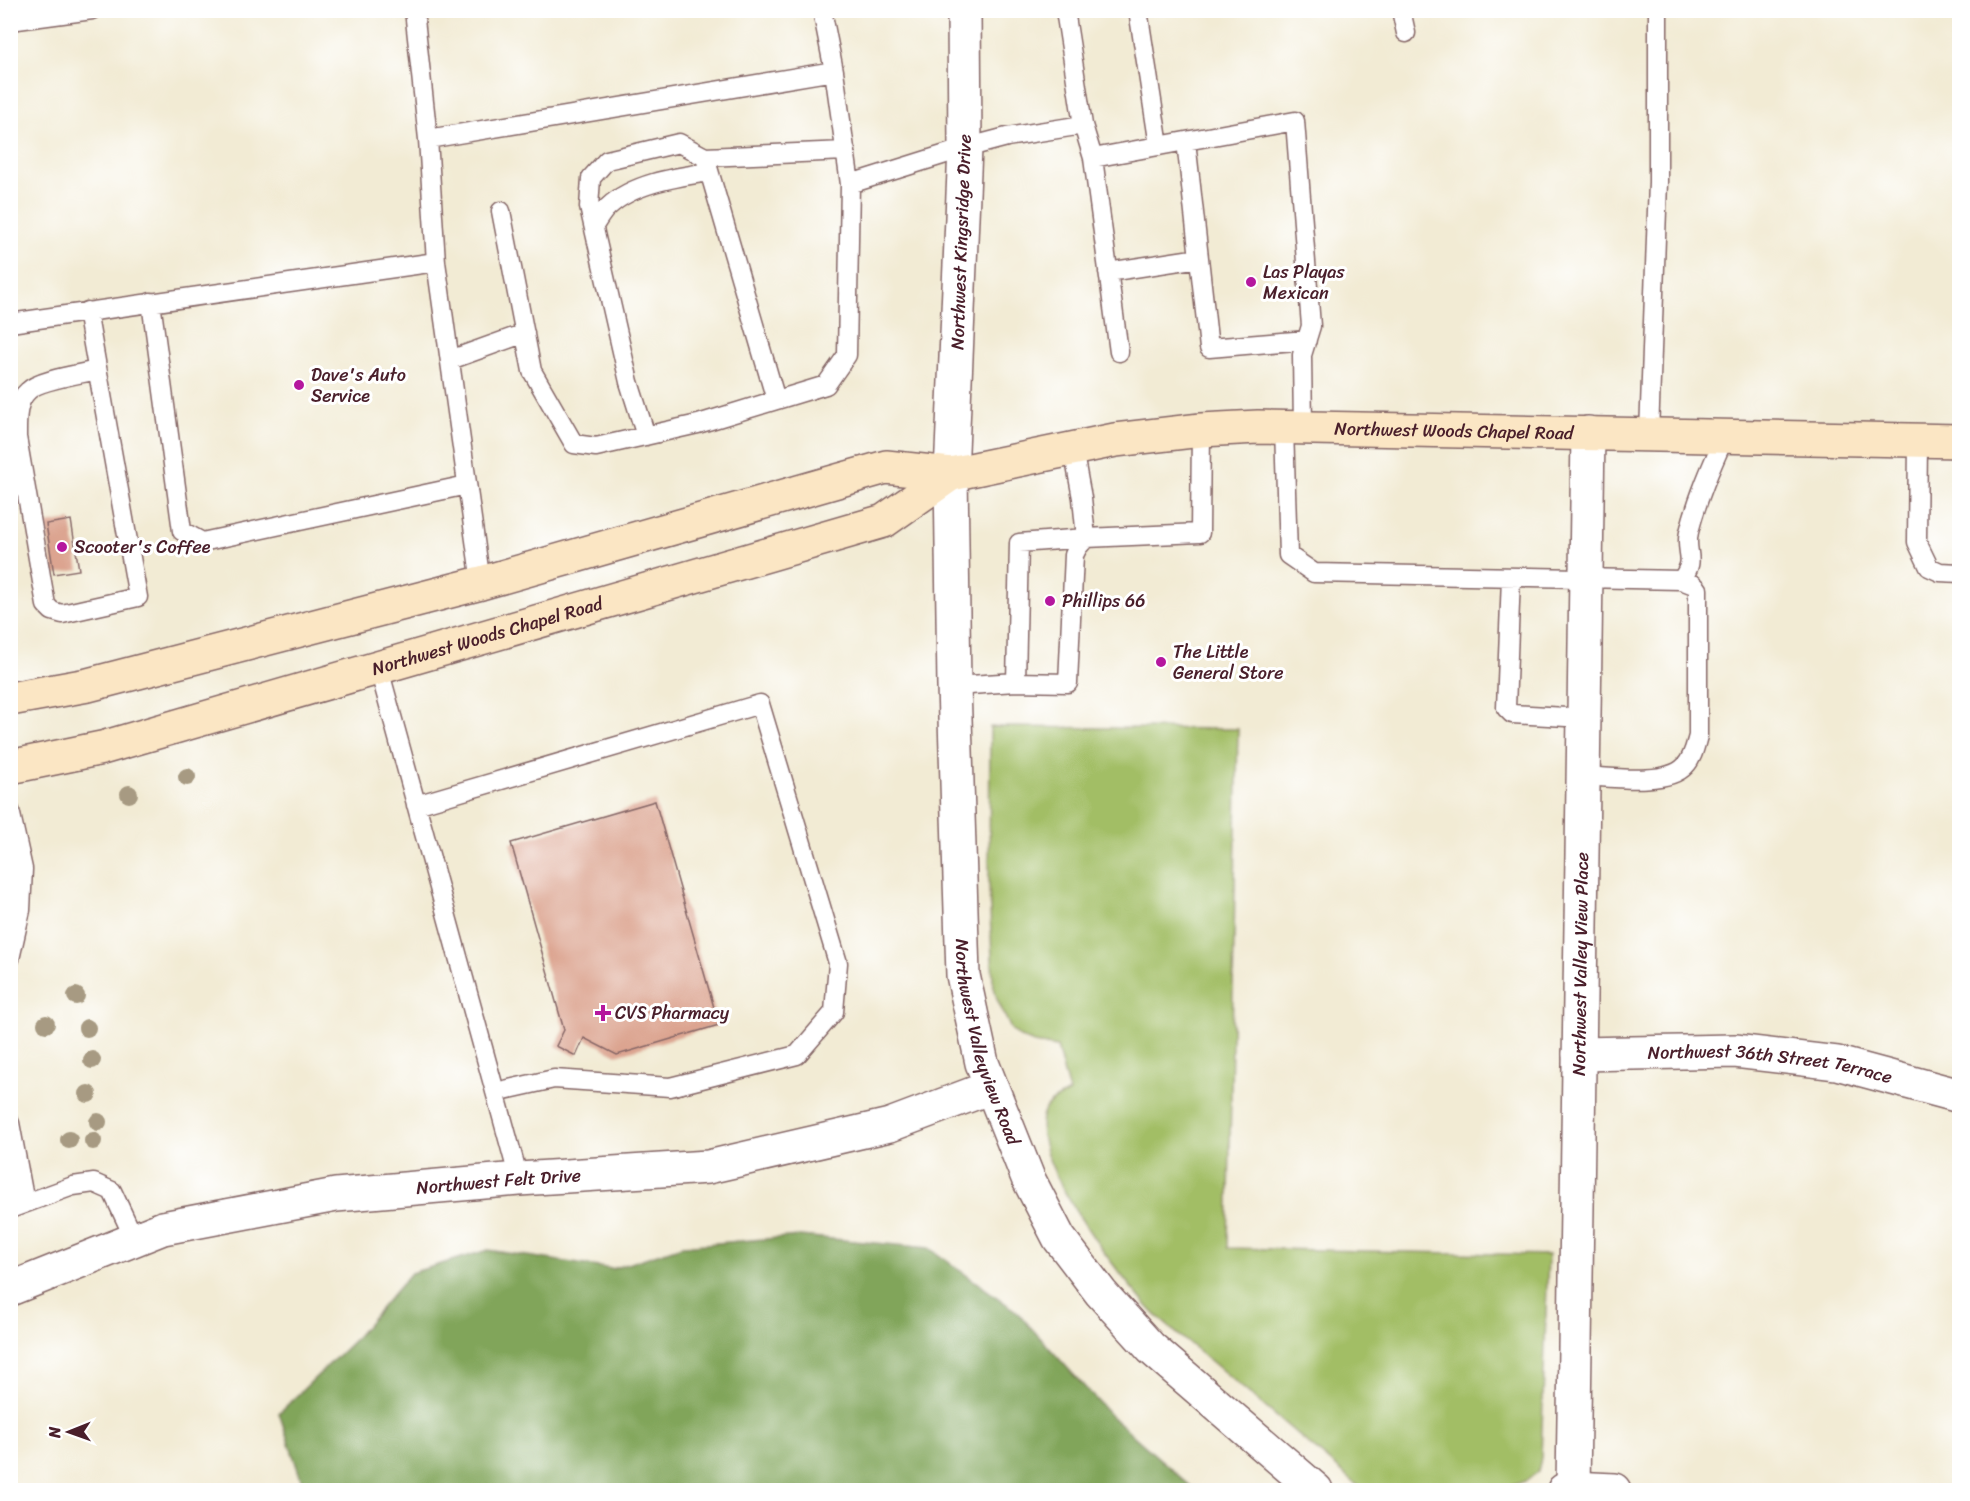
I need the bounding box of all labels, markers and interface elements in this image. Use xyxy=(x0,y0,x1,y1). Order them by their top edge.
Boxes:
street label: Northwest Kingsridge Drive xyxy=(941,134,981,350)
place label: Las Playas Mexican xyxy=(1263,256,1345,309)
marker: Las Playas Mexican xyxy=(1244,275,1258,289)
place label: Dave's Auto Service xyxy=(311,359,406,412)
marker: Dave's Auto Service xyxy=(292,378,306,392)
street label: Northwest Woods Chapel Road xyxy=(1334,413,1575,449)
place label: Scooter's Coffee xyxy=(74,531,211,563)
marker: Scooter's Coffee xyxy=(55,540,69,554)
place label: Phillips 66 xyxy=(1062,585,1145,617)
street label: Northwest Woods Chapel Road xyxy=(368,587,608,685)
marker: Phillips 66 xyxy=(1043,594,1057,608)
place label: The Little General Store xyxy=(1173,636,1284,689)
marker: The Little General Store xyxy=(1154,655,1168,669)
street label: Northwest Valley View Place xyxy=(1563,852,1598,1076)
street label: Northwest Valleyview Road xyxy=(946,938,1030,1151)
place label: CVS Pharmacy xyxy=(615,997,730,1029)
marker: CVS Pharmacy xyxy=(596,1006,610,1020)
street label: Northwest 36th Street Terrace xyxy=(1647,1035,1896,1093)
street label: Northwest Felt Drive xyxy=(415,1159,582,1204)
north arrow xyxy=(39,1402,99,1462)
text: N xyxy=(40,1426,69,1439)

